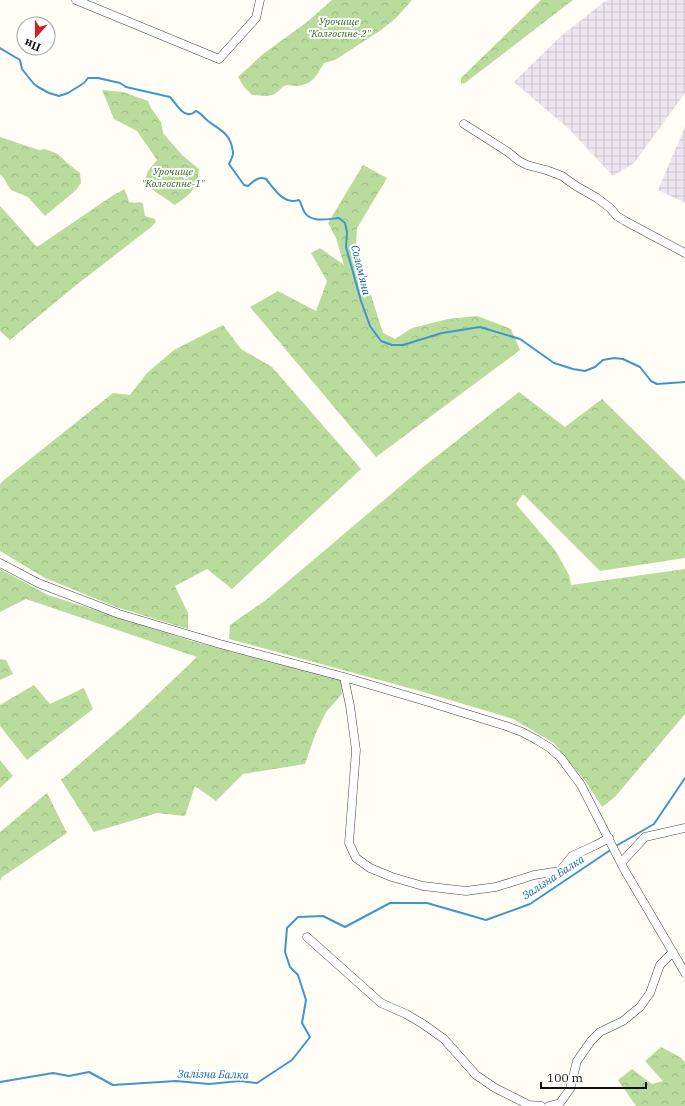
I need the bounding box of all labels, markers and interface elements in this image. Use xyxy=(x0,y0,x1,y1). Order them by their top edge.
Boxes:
park label: Урочище "Колгоспне-2" xyxy=(308,15,372,40)
north arrow xyxy=(16,16,56,56)
text: Пн xyxy=(22,36,43,55)
park label: Урочище "Колгоспне-1" xyxy=(142,165,206,190)
water label: Солом'яна xyxy=(348,243,374,297)
water label: Залізна Балка xyxy=(519,852,587,902)
scale bar xyxy=(541,1064,646,1090)
water label: Залізна Балка xyxy=(177,1066,249,1082)
text: 100 m xyxy=(547,1070,583,1085)

